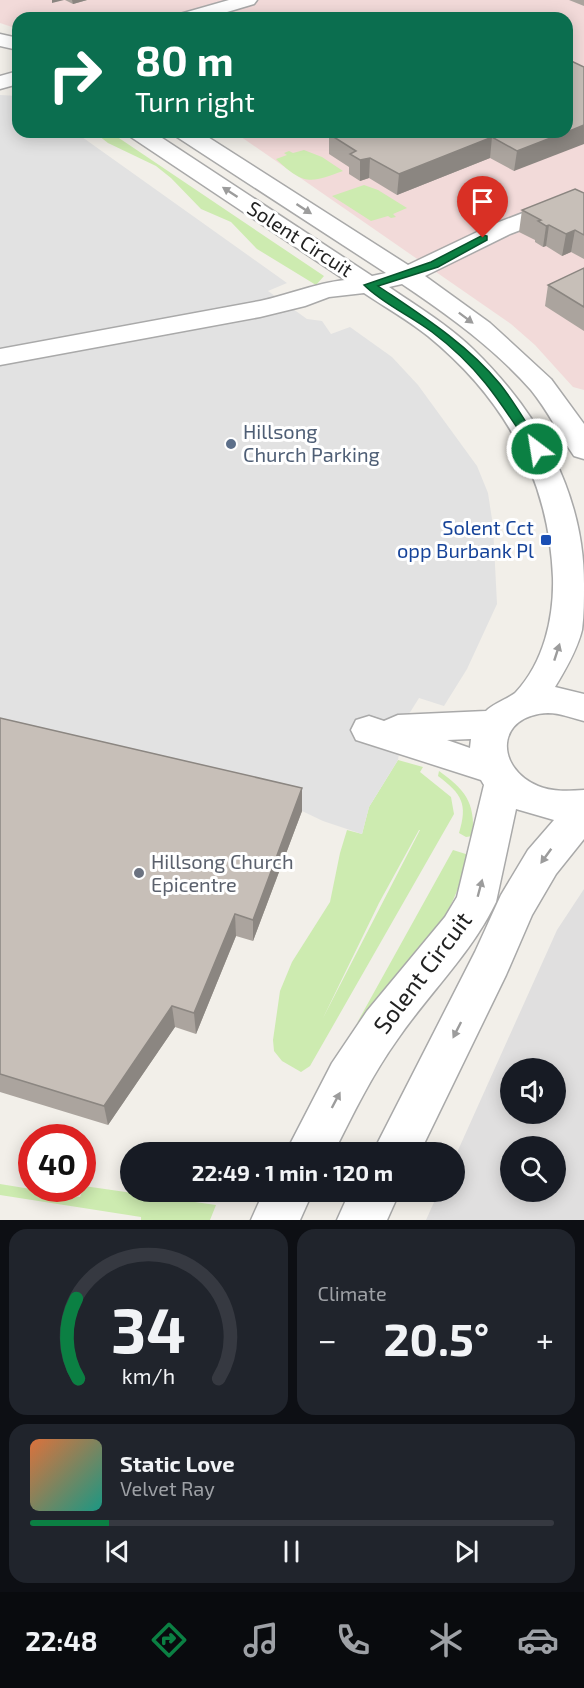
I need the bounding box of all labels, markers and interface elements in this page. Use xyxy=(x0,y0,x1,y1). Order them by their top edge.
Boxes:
text: 80 m xyxy=(135,34,234,84)
icon: right xyxy=(36,36,114,114)
text: Turn right xyxy=(135,85,255,117)
pin xyxy=(457,176,508,238)
icon: arrive xyxy=(466,185,499,218)
one-way arrow xyxy=(221,187,238,198)
street label: Solent Circuit xyxy=(243,195,358,281)
one-way arrow xyxy=(296,203,312,215)
one-way arrow xyxy=(458,312,474,324)
position arrow xyxy=(505,417,569,481)
place label: Hillsong Church Parking xyxy=(243,419,380,466)
marker: Hillsong Church Parking xyxy=(224,437,238,451)
place label: Solent Cct opp Burbank Pl xyxy=(397,515,534,562)
marker: Solent Cct opp Burbank Pl xyxy=(539,533,553,547)
one-way arrow xyxy=(553,642,562,660)
one-way arrow xyxy=(540,848,552,864)
place label: Hillsong Church Epicentre xyxy=(151,849,294,896)
marker: Hillsong Church Epicentre xyxy=(132,866,146,880)
one-way arrow xyxy=(475,878,485,897)
street label: Solent Circuit xyxy=(367,905,477,1039)
one-way arrow xyxy=(452,1021,462,1038)
map controls xyxy=(500,1058,566,1202)
button: sound xyxy=(500,1058,566,1124)
one-way arrow xyxy=(331,1092,341,1109)
speed limit sign: 40 xyxy=(18,1124,96,1202)
button: search xyxy=(500,1136,566,1202)
text: 22:49 · 1 min · 120 m xyxy=(192,1159,393,1185)
text: Climate xyxy=(318,1281,387,1305)
text: 34 xyxy=(111,1291,186,1366)
text: 20.5° xyxy=(383,1311,489,1365)
text: − xyxy=(318,1319,337,1359)
text: + xyxy=(536,1319,554,1359)
text: km/h xyxy=(122,1363,175,1388)
text: Static Love xyxy=(120,1450,235,1476)
text: Velvet Ray xyxy=(120,1476,215,1500)
icon: previous xyxy=(101,1535,134,1568)
icon: pause xyxy=(275,1535,308,1568)
icon: next xyxy=(450,1535,483,1568)
icon: directions xyxy=(148,1619,190,1661)
icon: music xyxy=(240,1619,282,1661)
icon: phone xyxy=(332,1619,374,1661)
icon: climate xyxy=(425,1619,467,1661)
icon: car xyxy=(517,1619,559,1661)
text: 22:48 xyxy=(25,1624,97,1656)

